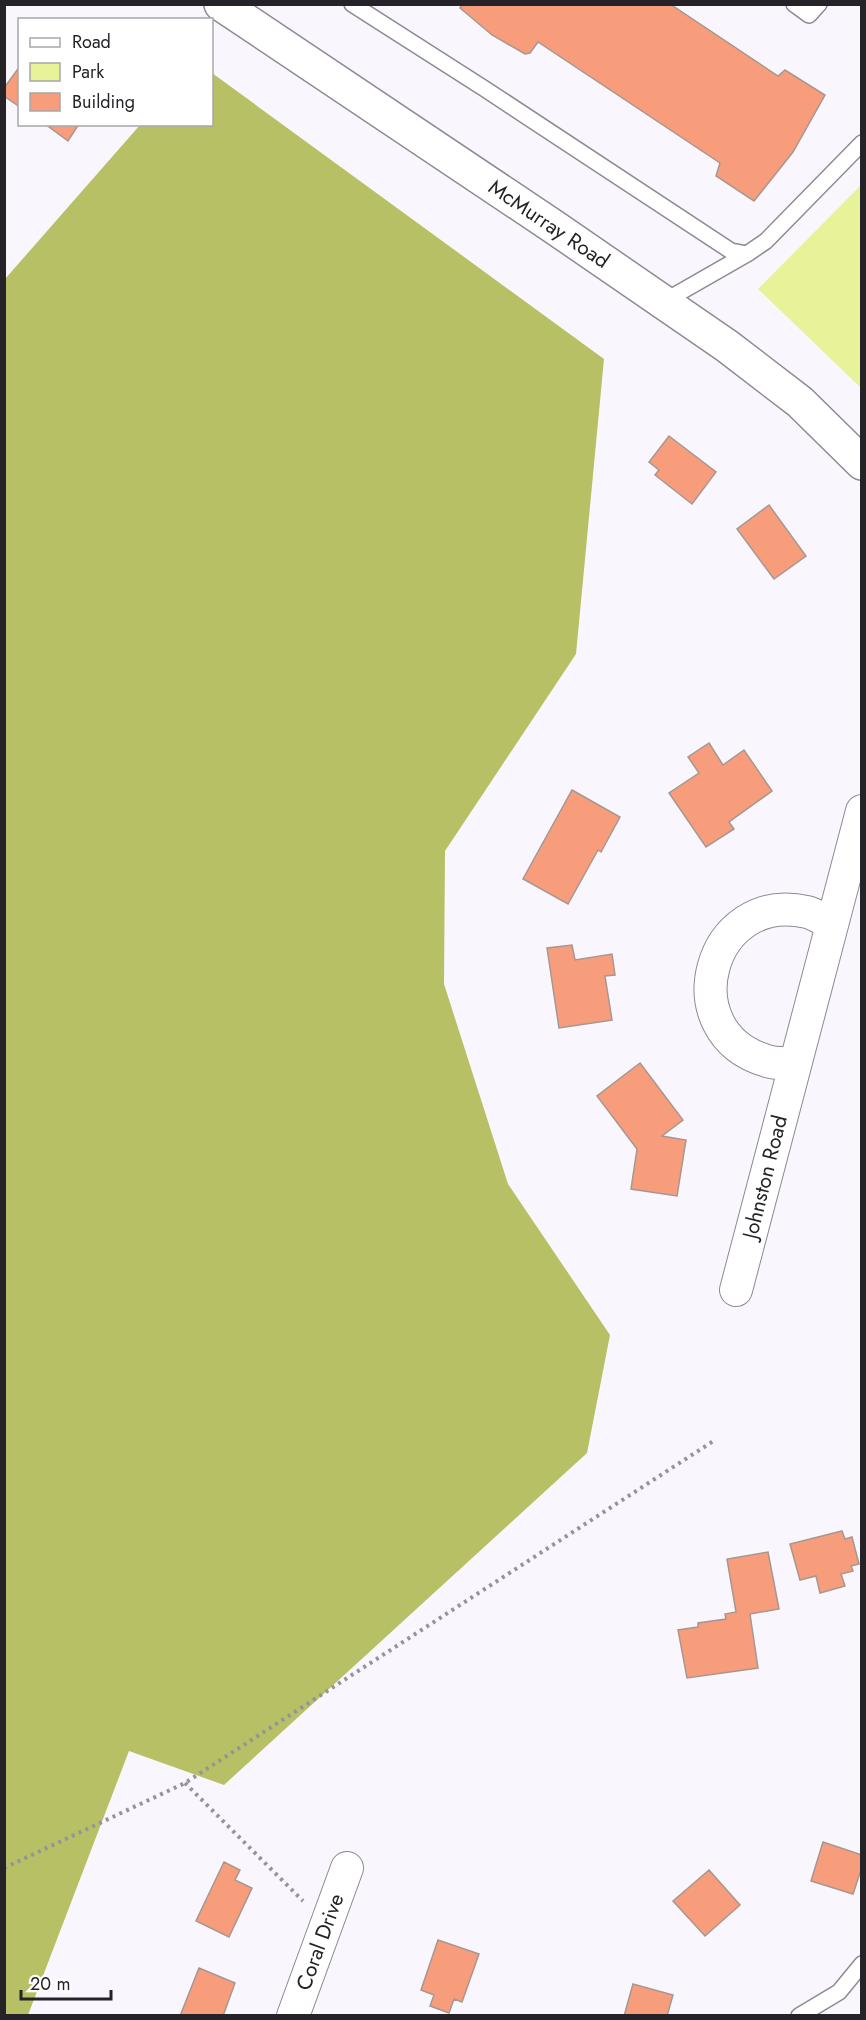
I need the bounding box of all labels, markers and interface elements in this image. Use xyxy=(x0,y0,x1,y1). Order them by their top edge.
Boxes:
legend xyxy=(18,18,213,126)
text: Road xyxy=(72,29,111,55)
text: Park xyxy=(72,59,104,85)
text: Building xyxy=(72,89,135,115)
street label: McMurray Road xyxy=(482,172,616,276)
street label: Johnston Road xyxy=(734,1112,795,1245)
street label: Coral Drive xyxy=(289,1889,351,1995)
scale bar xyxy=(21,1963,111,2001)
text: 20 m xyxy=(30,1971,70,1997)

